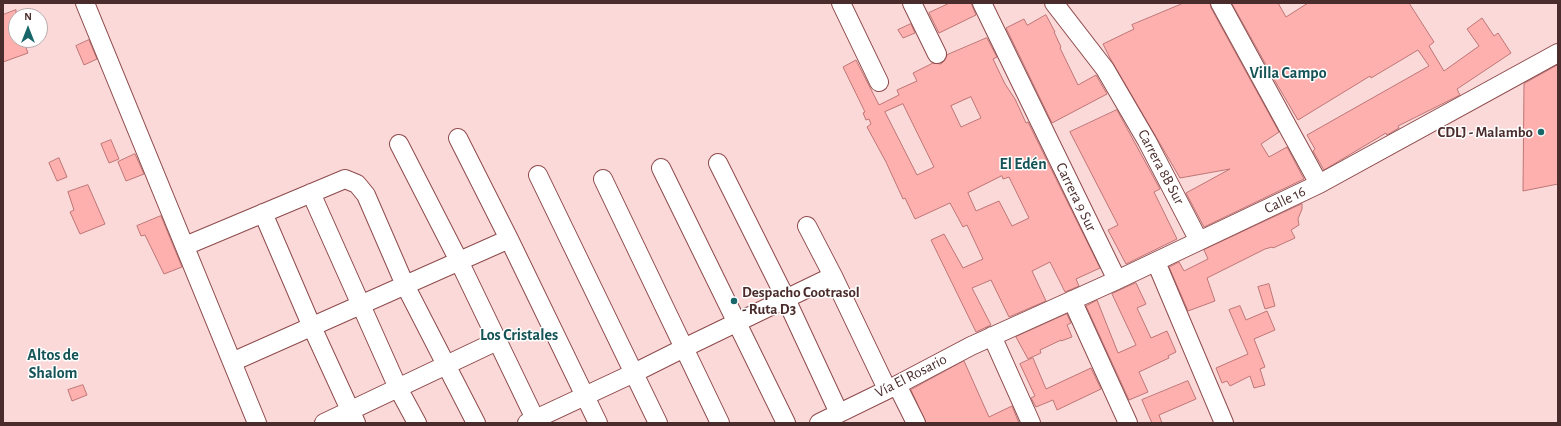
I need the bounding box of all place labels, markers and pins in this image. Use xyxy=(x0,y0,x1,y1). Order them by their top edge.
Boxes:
place label: CDLJ - Malambo xyxy=(1438,123,1533,141)
marker: CDLJ - Malambo xyxy=(1536,127,1546,137)
place label: Despacho Cootrasol - Ruta D3 xyxy=(742,283,860,318)
marker: Despacho Cootrasol - Ruta D3 xyxy=(729,296,739,306)

